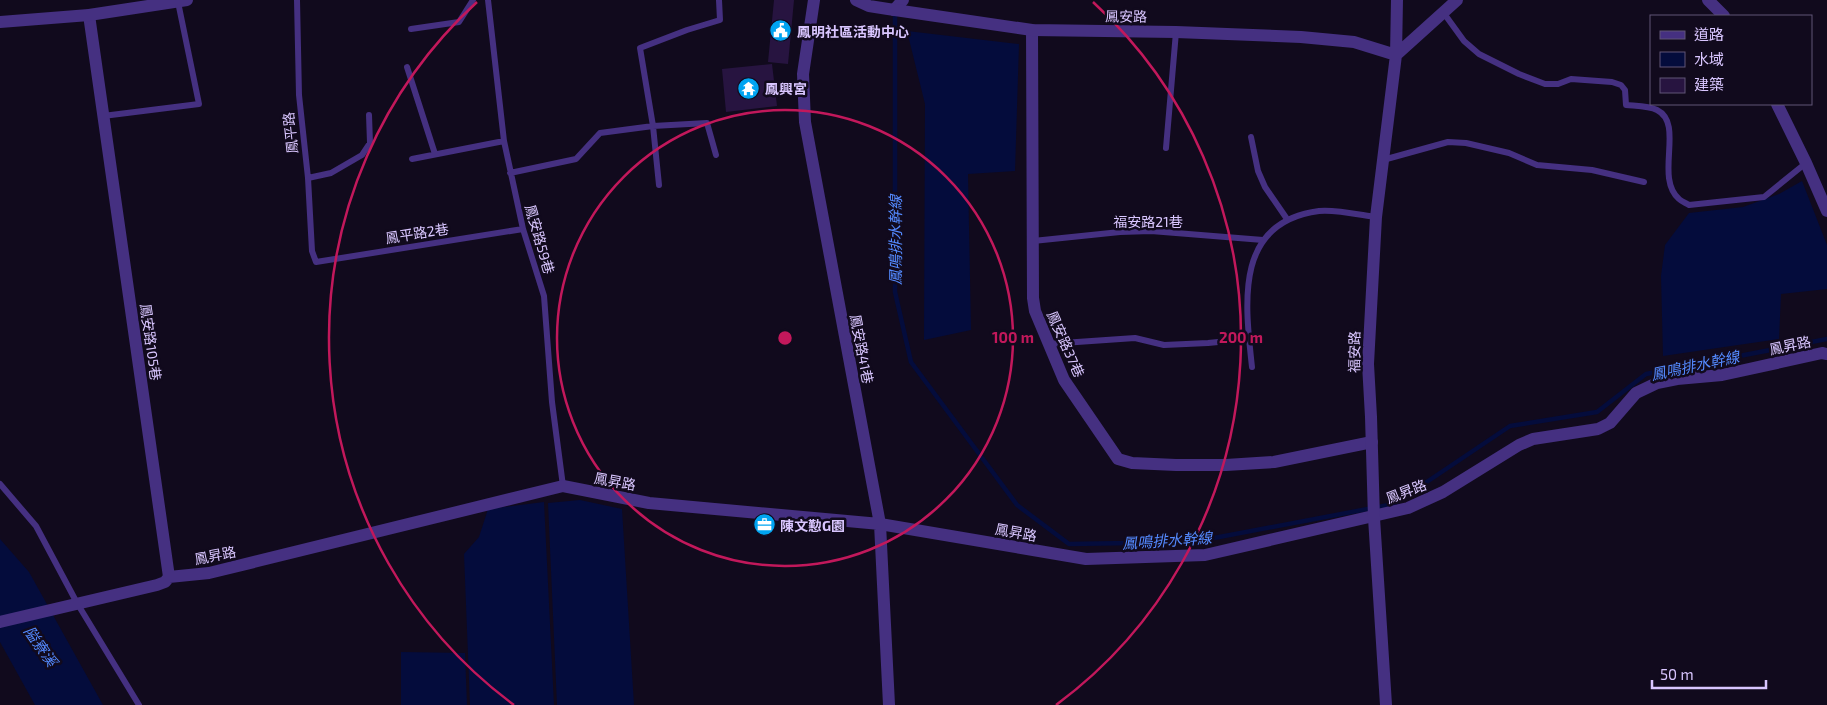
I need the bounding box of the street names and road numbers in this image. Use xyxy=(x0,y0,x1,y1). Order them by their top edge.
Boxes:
street label: 鳳安路 xyxy=(1105,7,1147,25)
street label: 鳳平路 xyxy=(279,111,301,155)
street label: 鳳安路59巷 xyxy=(522,202,558,276)
street label: 福安路21巷 xyxy=(1113,213,1183,230)
street label: 鳳平路2巷 xyxy=(384,220,450,246)
street label: 鳳安路105巷 xyxy=(137,302,165,382)
street label: 鳳安路37巷 xyxy=(1044,308,1088,380)
street label: 鳳安路41巷 xyxy=(847,313,877,385)
street label: 福安路 xyxy=(1345,331,1363,373)
street label: 鳳昇路 xyxy=(1768,332,1812,358)
street label: 鳳昇路 xyxy=(593,469,637,493)
street label: 鳳昇路 xyxy=(1383,476,1429,506)
street label: 鳳昇路 xyxy=(994,520,1038,544)
street label: 鳳昇路 xyxy=(193,543,237,567)

